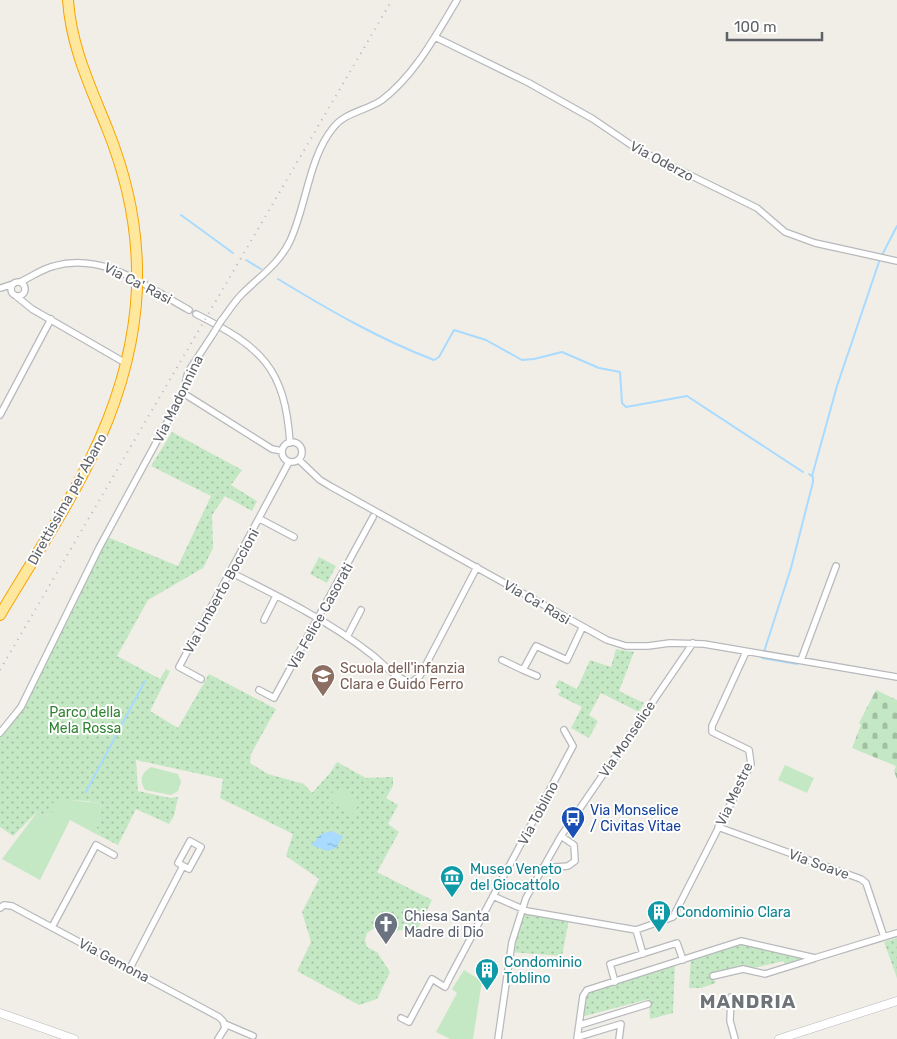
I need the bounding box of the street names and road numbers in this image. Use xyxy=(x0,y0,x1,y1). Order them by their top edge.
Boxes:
street label: Via Oderzo xyxy=(627,138,697,185)
street label: Via Ca' Rasi xyxy=(101,259,175,308)
street label: Via Madonnina xyxy=(150,353,207,446)
street label: Direttissima per Abano xyxy=(24,430,111,568)
street label: Via Umberto Boccioni xyxy=(180,526,263,657)
street label: Via Felice Casorati xyxy=(284,560,357,673)
street label: Via Ca' Rasi xyxy=(500,576,573,628)
street label: Via Monselice xyxy=(596,698,659,781)
street label: Via Mestre xyxy=(712,760,757,829)
street label: Via Toblino xyxy=(515,778,562,848)
street label: Via Soave xyxy=(786,846,852,883)
street label: Via Gemona xyxy=(75,935,152,986)

